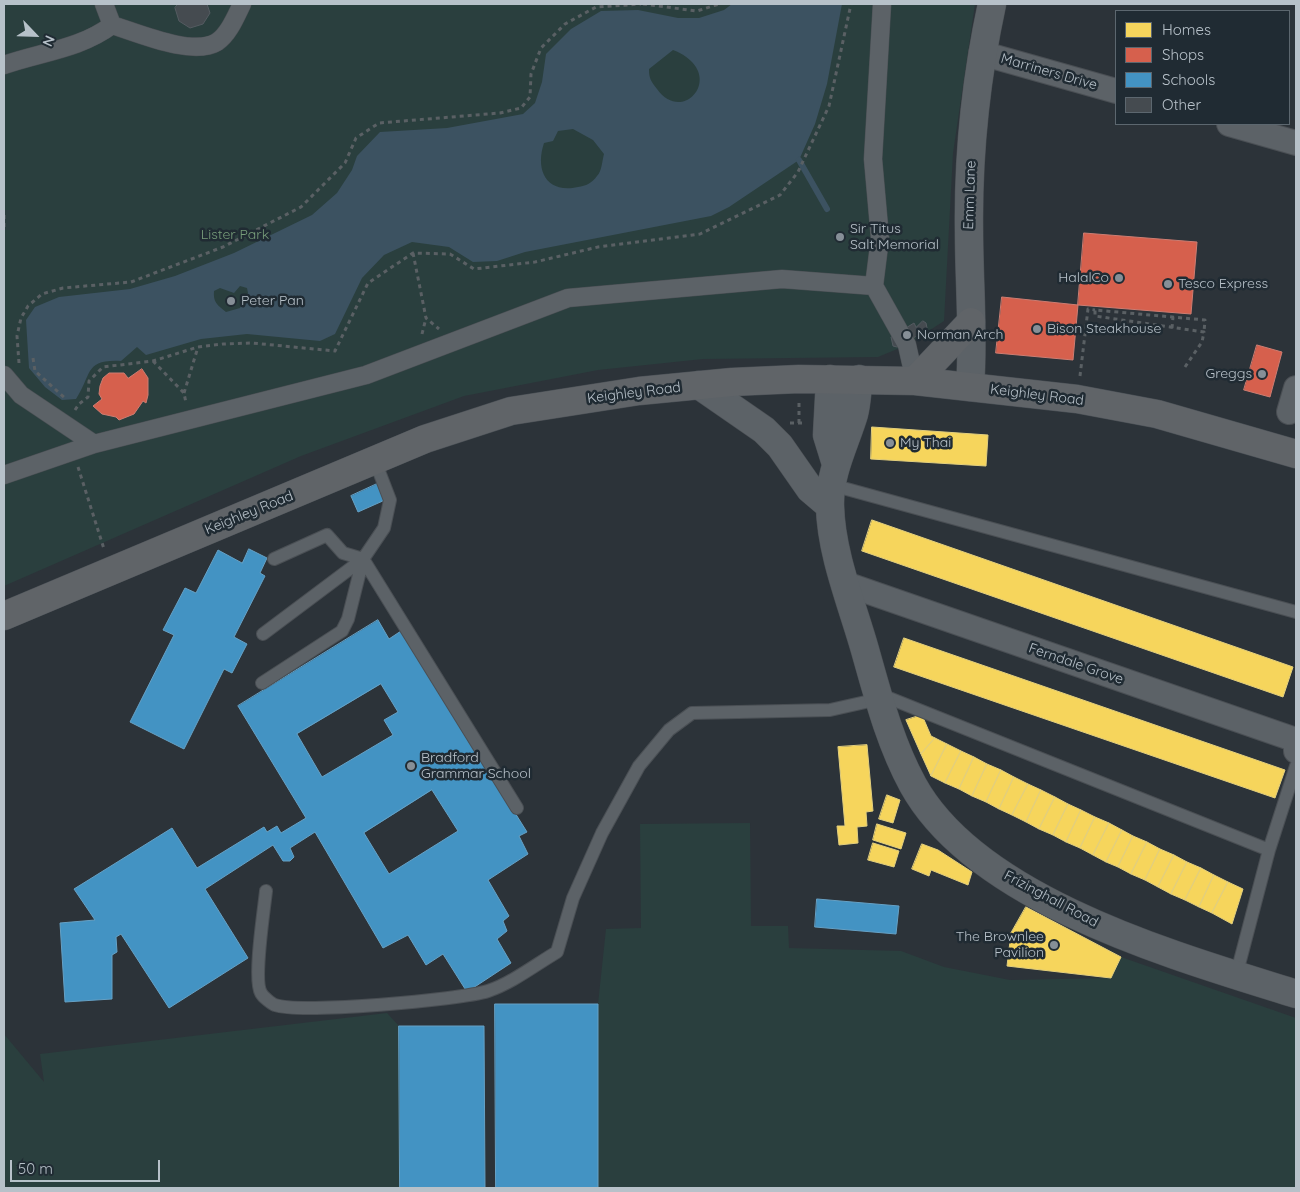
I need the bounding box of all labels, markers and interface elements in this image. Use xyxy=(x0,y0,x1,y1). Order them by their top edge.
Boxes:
north arrow xyxy=(10,10,60,60)
legend xyxy=(1115,10,1290,125)
text: Homes xyxy=(1162,20,1211,39)
text: N xyxy=(38,33,59,49)
text: Shops xyxy=(1162,45,1204,64)
street label: Marriners Drive xyxy=(999,50,1099,94)
text: Schools xyxy=(1162,70,1215,89)
text: Other xyxy=(1162,95,1201,114)
street label: Emm Lane xyxy=(960,160,980,230)
place label: Sir Titus Salt Memorial xyxy=(850,221,939,253)
park label: Lister Park xyxy=(201,227,269,243)
marker: Sir Titus Salt Memorial xyxy=(834,231,846,243)
place label: HalalCo xyxy=(1058,270,1109,286)
marker: HalalCo xyxy=(1113,272,1125,284)
place label: Tesco Express xyxy=(1178,276,1268,292)
marker: Tesco Express xyxy=(1162,278,1174,290)
place label: Peter Pan xyxy=(241,293,304,309)
marker: Peter Pan xyxy=(225,295,237,307)
place label: Bison Steakhouse xyxy=(1047,321,1161,337)
marker: Bison Steakhouse xyxy=(1031,323,1043,335)
place label: Norman Arch xyxy=(917,327,1004,343)
marker: Norman Arch xyxy=(901,329,913,341)
place label: Greggs xyxy=(1205,366,1252,382)
marker: Greggs xyxy=(1256,368,1268,380)
street label: Keighley Road xyxy=(586,379,682,407)
street label: Keighley Road xyxy=(989,381,1085,409)
place label: My Thai xyxy=(900,435,951,451)
marker: My Thai xyxy=(884,437,896,449)
street label: Keighley Road xyxy=(202,488,296,538)
street label: Ferndale Grove xyxy=(1026,640,1126,688)
place label: Bradford Grammar School xyxy=(421,750,531,782)
marker: Bradford Grammar School xyxy=(405,760,417,772)
street label: Frizinghall Road xyxy=(1001,867,1101,931)
place label: The Brownlee Pavilion xyxy=(956,929,1044,962)
marker: The Brownlee Pavilion xyxy=(1048,939,1060,951)
scale bar xyxy=(12,1150,162,1182)
text: 50 m xyxy=(18,1159,53,1178)

